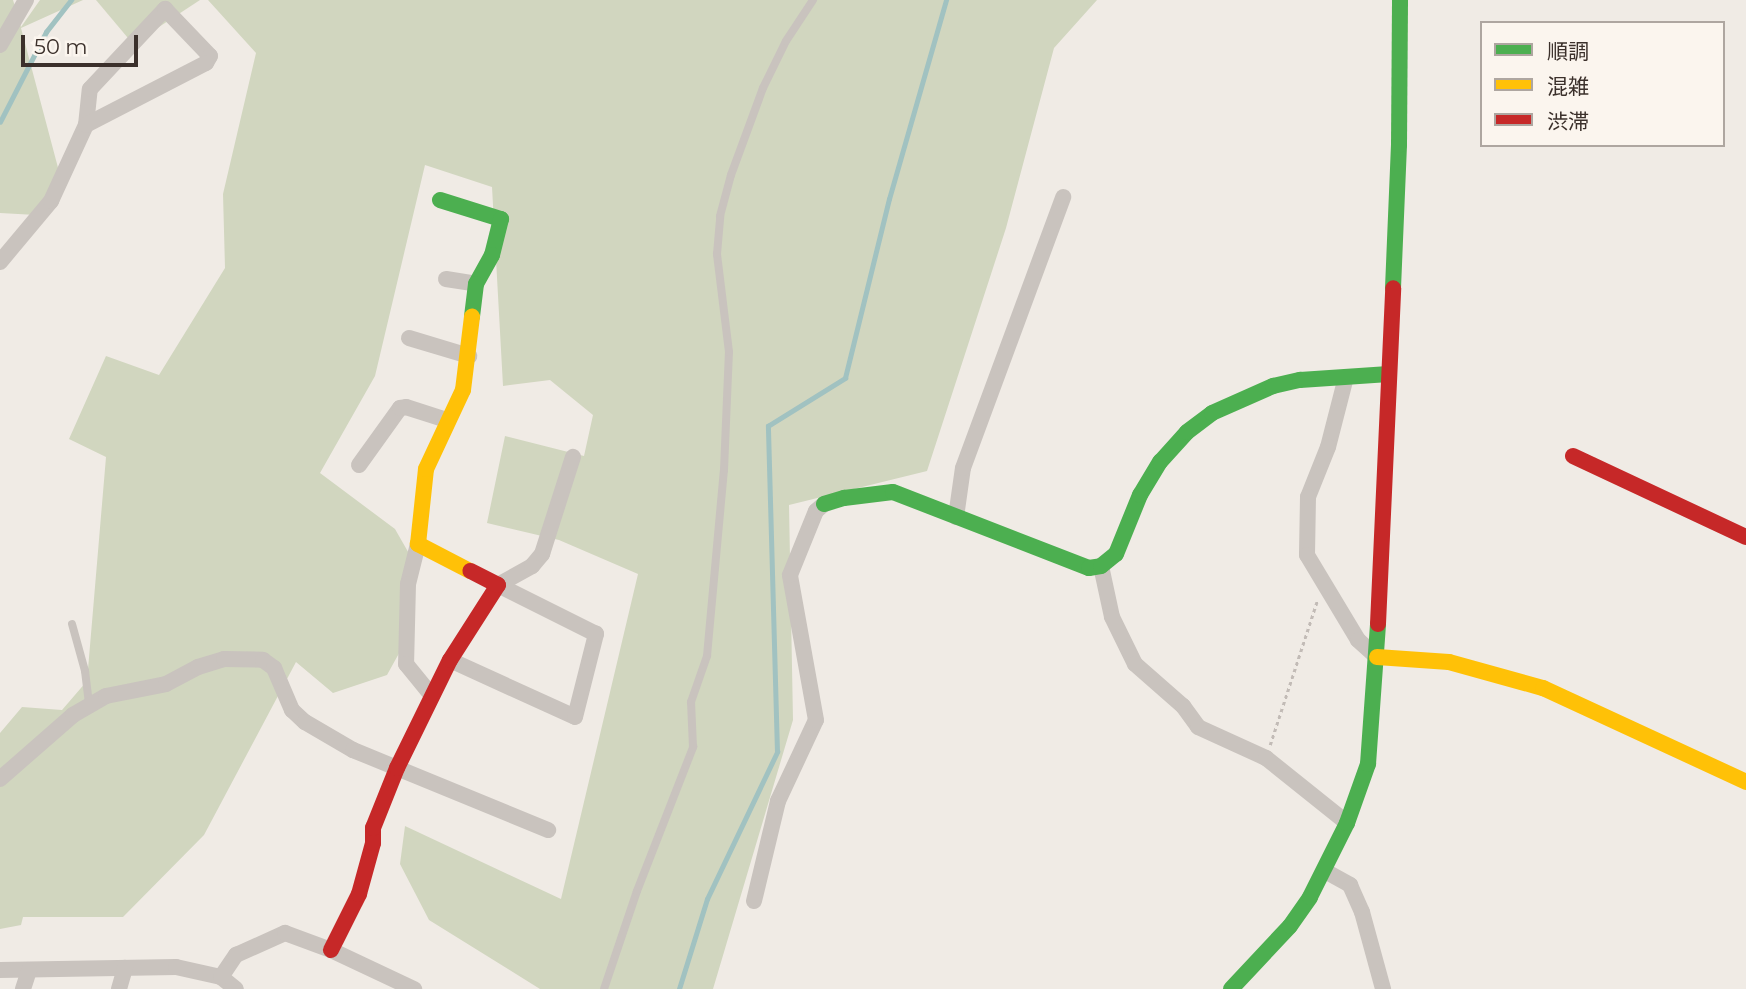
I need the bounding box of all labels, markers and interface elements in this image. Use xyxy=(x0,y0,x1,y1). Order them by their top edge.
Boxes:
scale bar xyxy=(24,21,142,65)
legend xyxy=(1480,21,1725,147)
text: 50 m xyxy=(34,34,88,59)
text: 順調 xyxy=(1547,39,1589,64)
text: 混雑 xyxy=(1547,74,1589,99)
text: 渋滞 xyxy=(1547,109,1589,134)

